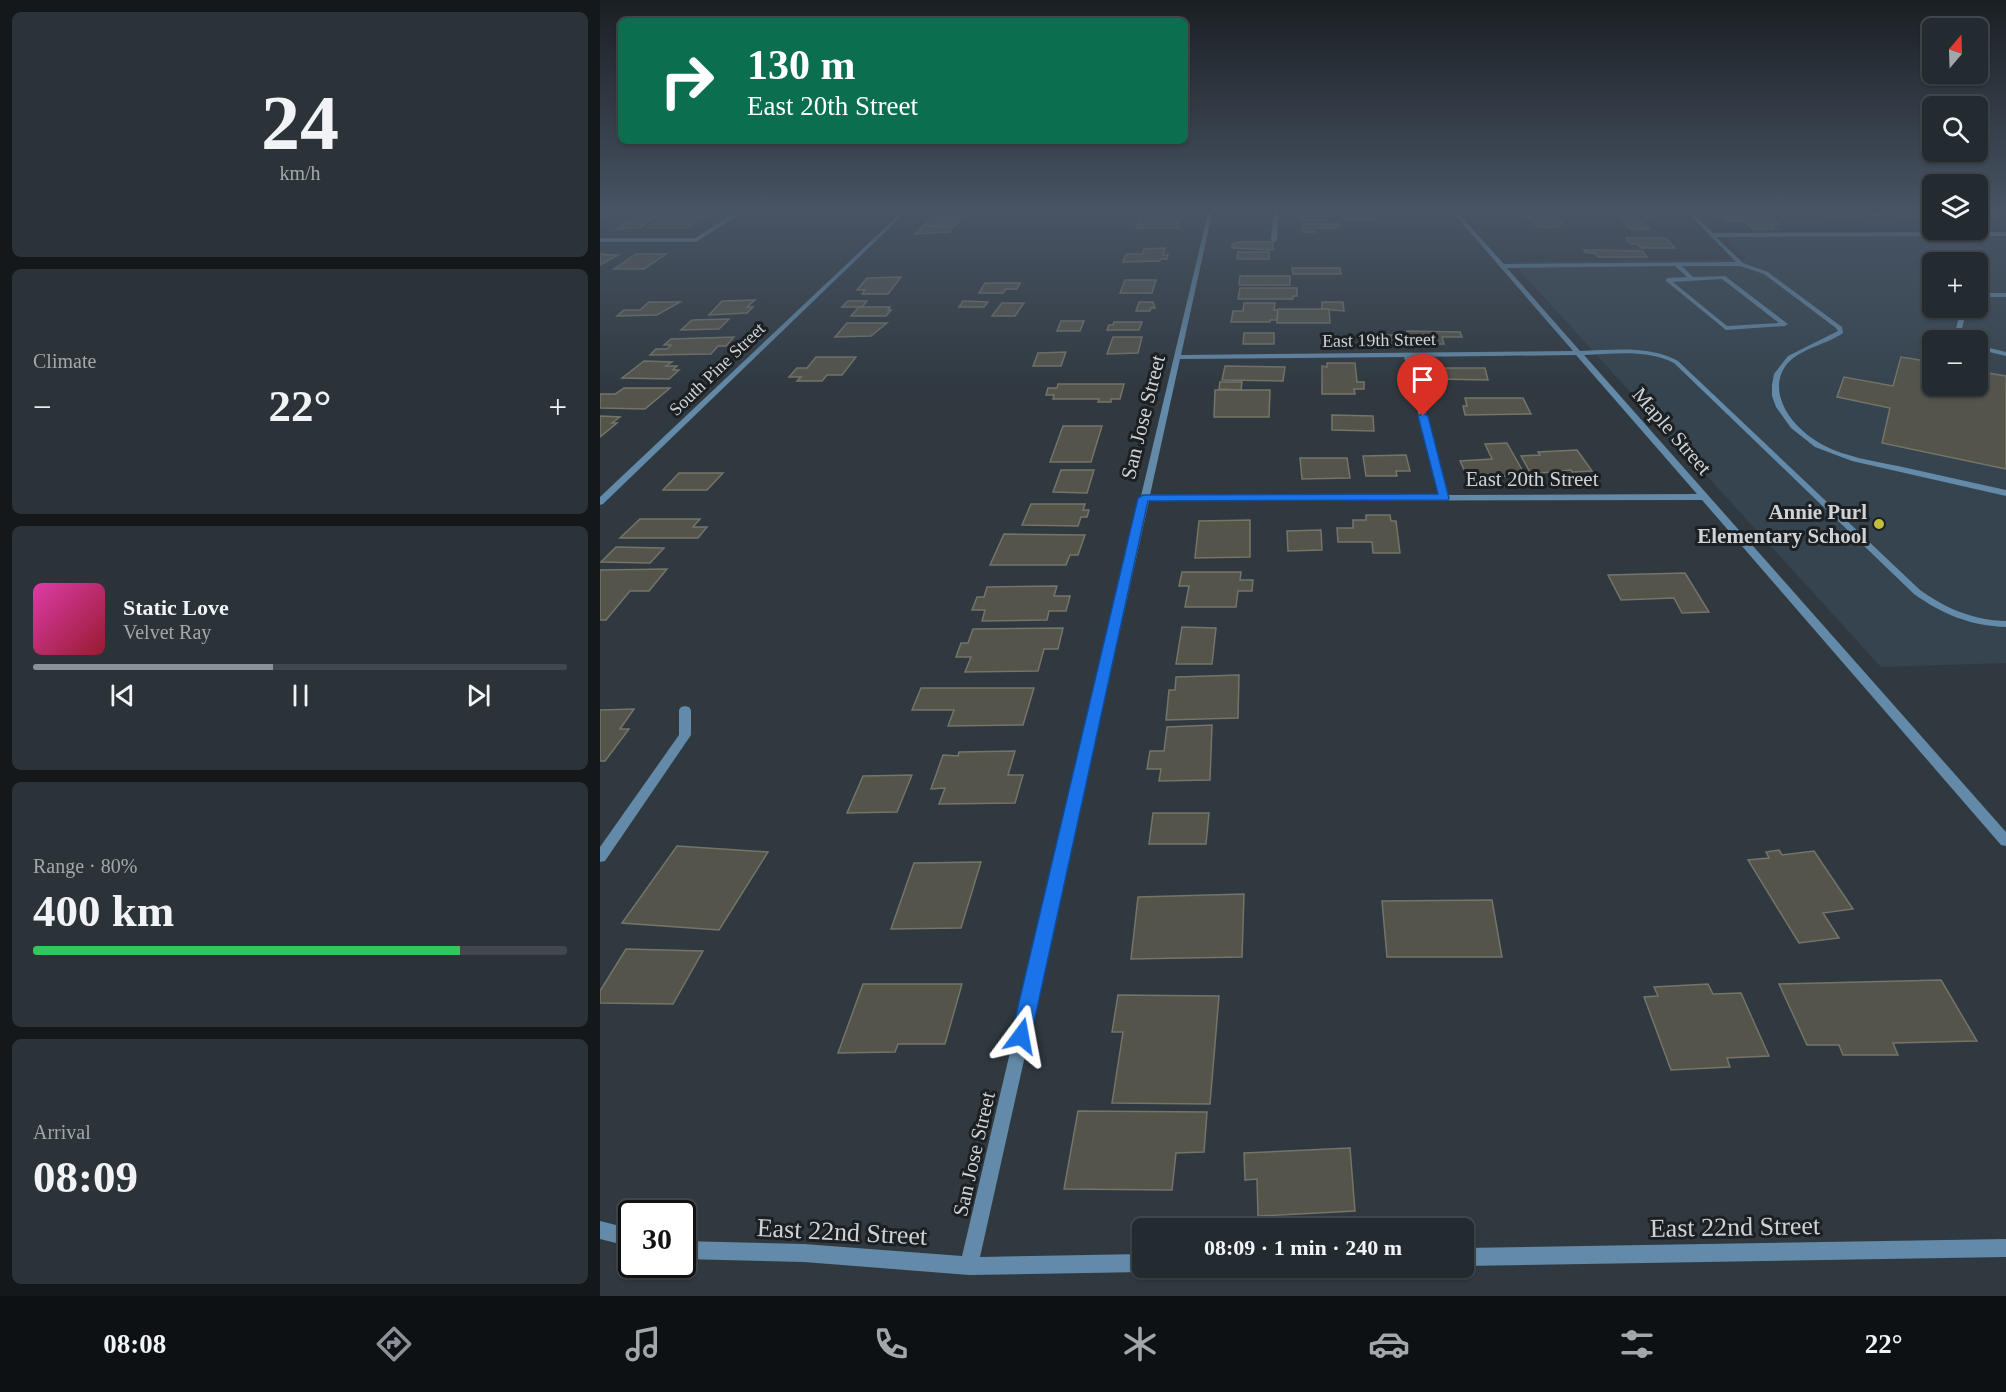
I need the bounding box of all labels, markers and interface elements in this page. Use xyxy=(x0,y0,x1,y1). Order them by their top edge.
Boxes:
north arrow xyxy=(1922,18,1988,84)
map controls xyxy=(1922,18,1988,396)
icon: right xyxy=(648,42,726,120)
text: 130 m xyxy=(747,42,856,88)
text: 24 xyxy=(261,79,339,166)
text: East 20th Street xyxy=(747,91,918,121)
button: search xyxy=(1922,96,1988,162)
text: km/h xyxy=(279,162,321,184)
button: layers xyxy=(1922,174,1988,240)
button: + xyxy=(1922,252,1988,318)
street label: South Pine Street xyxy=(665,318,769,420)
street label: East 19th Street xyxy=(1322,329,1436,351)
button: − xyxy=(1922,330,1988,396)
text: Climate xyxy=(33,350,96,372)
street label: San Jose Street xyxy=(1116,352,1170,482)
pin xyxy=(1397,354,1448,416)
icon: arrive xyxy=(1406,363,1439,396)
text: 22° xyxy=(269,381,332,431)
street label: Maple Street xyxy=(1628,382,1717,480)
text: − xyxy=(33,389,52,425)
text: + xyxy=(548,389,567,425)
street label: East 20th Street xyxy=(1466,467,1599,491)
place label: Annie Purl Elementary School xyxy=(1697,500,1867,548)
marker: Annie Purl Elementary School xyxy=(1872,517,1886,531)
text: Static Love xyxy=(123,595,229,620)
text: Velvet Ray xyxy=(123,621,211,643)
icon: previous xyxy=(106,679,139,712)
icon: pause xyxy=(284,679,317,712)
icon: next xyxy=(462,679,495,712)
text: Range · 80% xyxy=(33,855,137,877)
text: 400 km xyxy=(33,886,174,936)
position arrow xyxy=(989,1004,1053,1068)
street label: San Jose Street xyxy=(948,1089,1000,1219)
text: Arrival xyxy=(33,1121,91,1143)
text: 08:09 xyxy=(33,1152,138,1202)
speed limit sign: 30 xyxy=(618,1200,696,1278)
street label: East 22nd Street xyxy=(1650,1211,1821,1243)
street label: East 22nd Street xyxy=(756,1213,929,1251)
text: 08:09 · 1 min · 240 m xyxy=(1204,1235,1402,1260)
icon: directions xyxy=(373,1323,415,1365)
icon: music xyxy=(622,1323,664,1365)
icon: phone xyxy=(870,1323,912,1365)
icon: climate xyxy=(1119,1323,1161,1365)
icon: car xyxy=(1368,1323,1410,1365)
icon: filters xyxy=(1616,1323,1658,1365)
text: 08:08 xyxy=(103,1329,166,1359)
text: 22° xyxy=(1865,1329,1903,1359)

